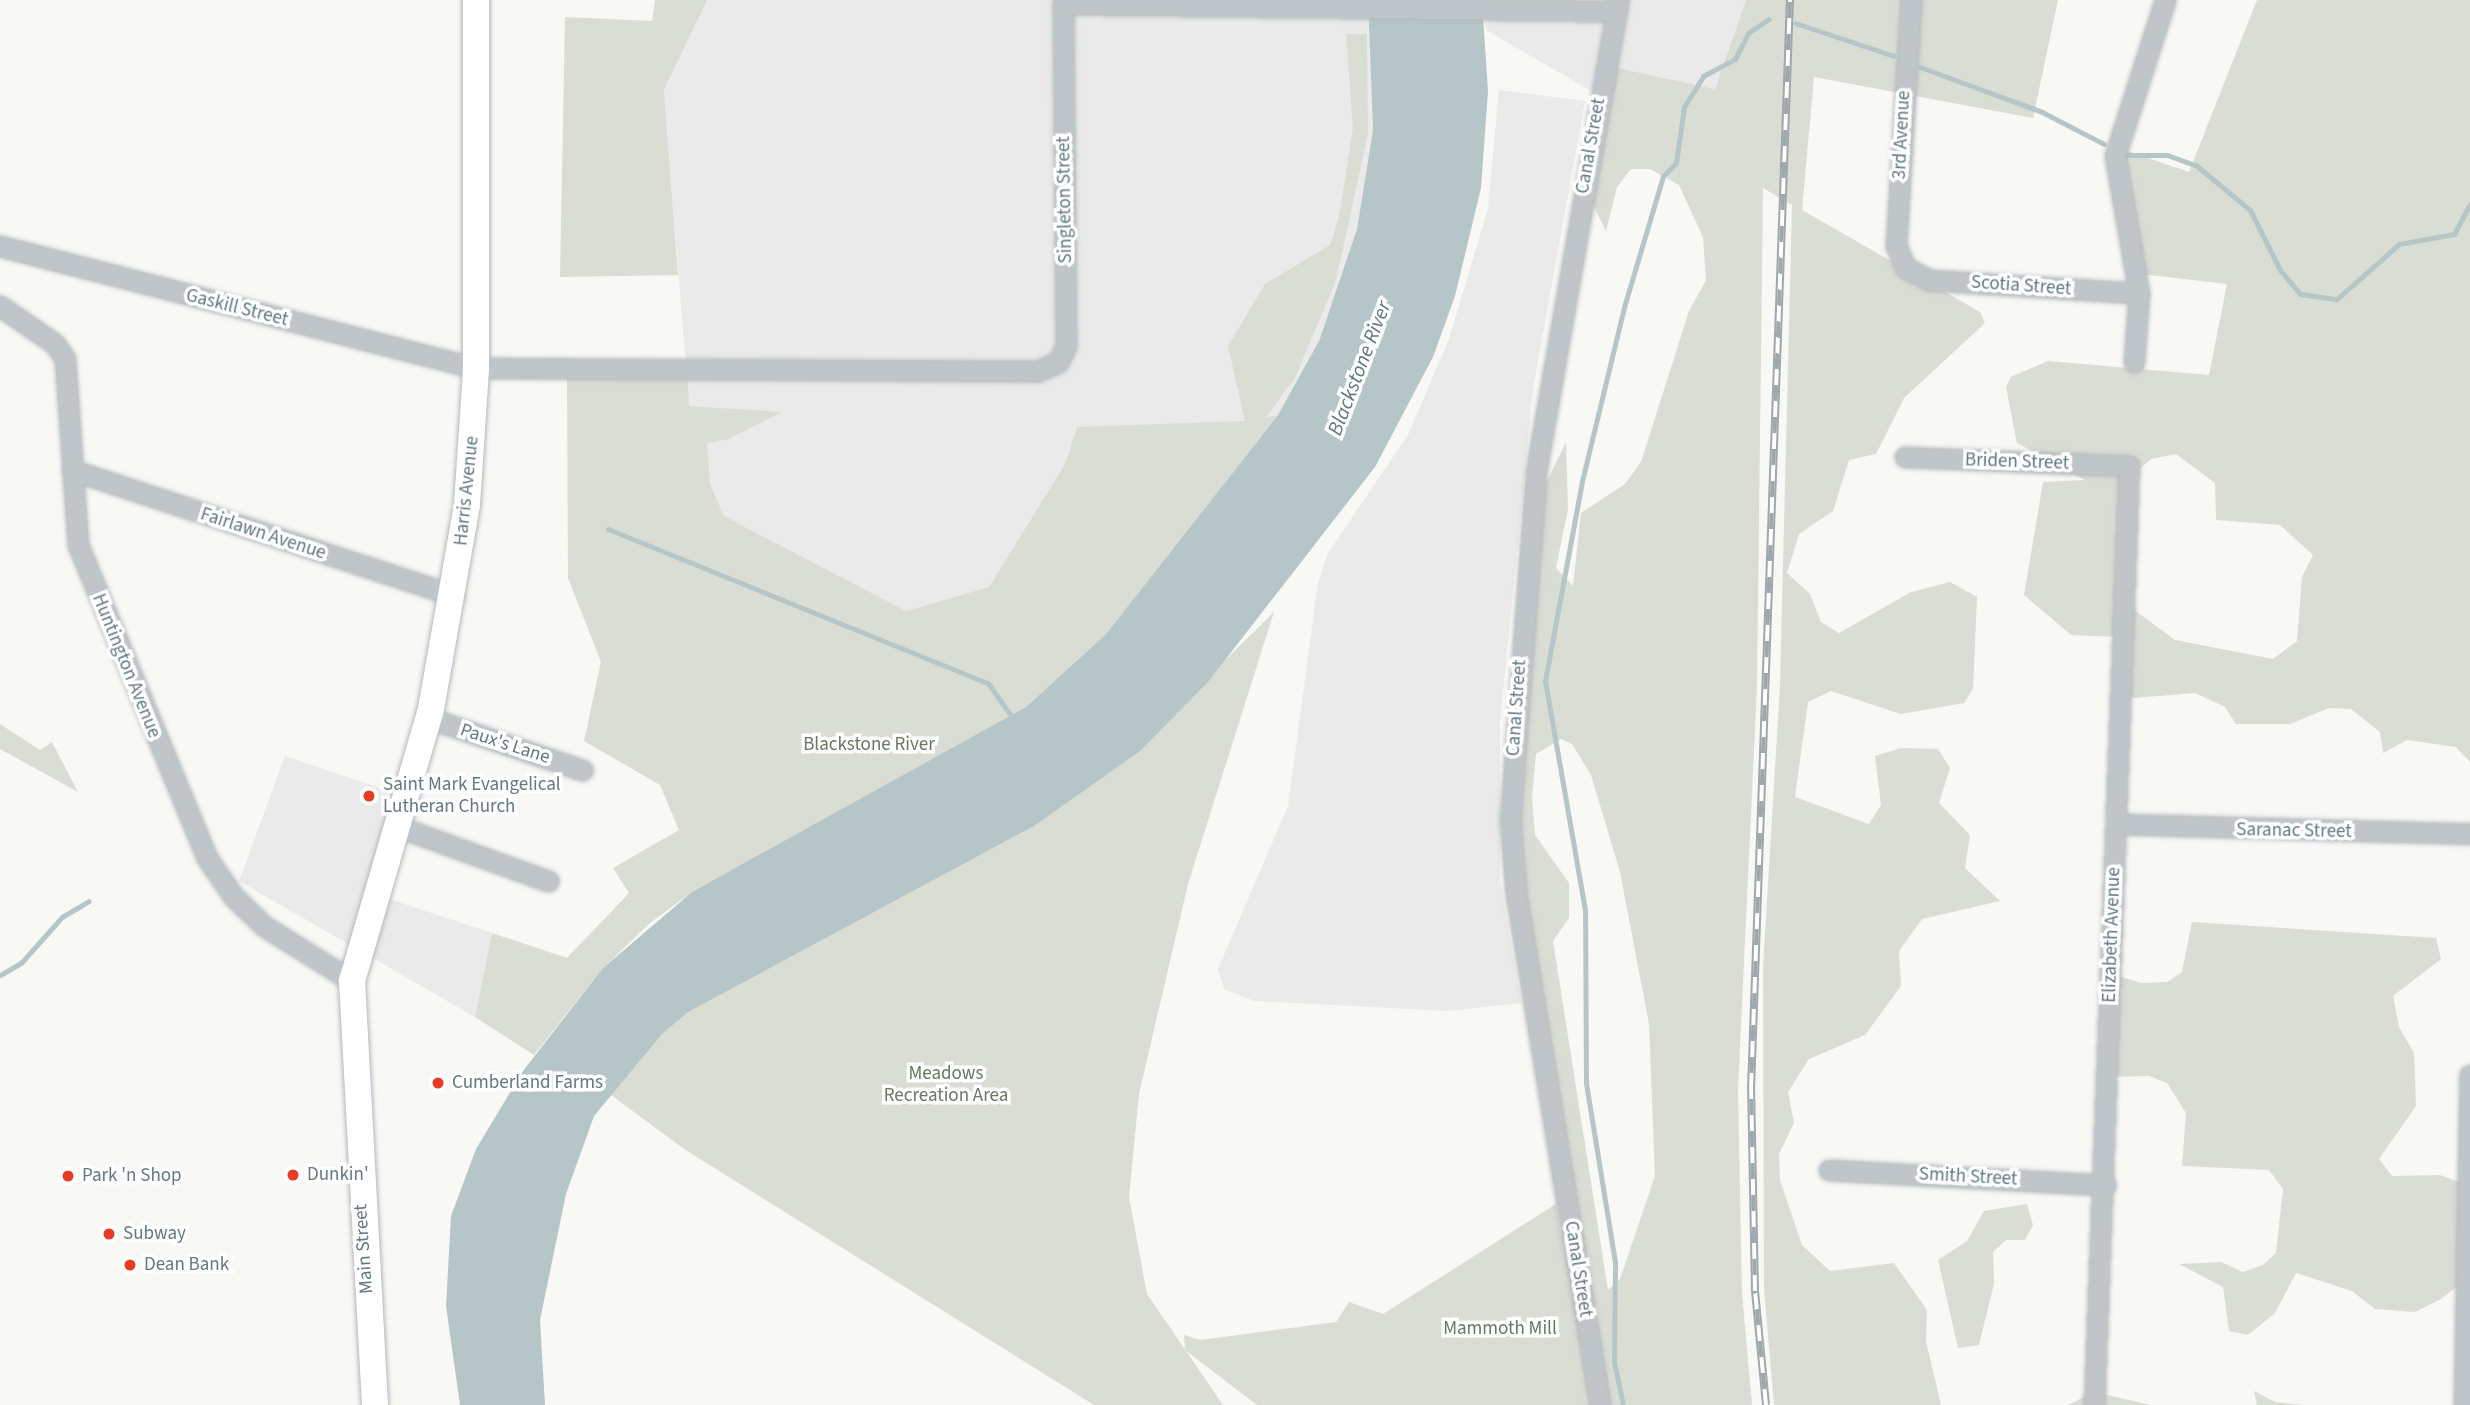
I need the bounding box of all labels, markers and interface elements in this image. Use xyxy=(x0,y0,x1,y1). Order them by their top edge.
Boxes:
street label: 3rd Avenue xyxy=(1888,90,1916,180)
street label: Canal Street xyxy=(1571,96,1611,196)
street label: Singleton Street xyxy=(1052,136,1078,264)
street label: Scotia Street xyxy=(1970,271,2072,301)
street label: Gaskill Street xyxy=(184,284,290,332)
water label: Blackstone River xyxy=(1322,297,1396,439)
street label: Harris Avenue xyxy=(450,435,484,547)
street label: Briden Street xyxy=(1965,449,2069,475)
street label: Fairlawn Avenue xyxy=(197,503,329,565)
street label: Huntington Avenue xyxy=(87,591,165,741)
street label: Canal Street xyxy=(1502,659,1532,757)
street label: Paux's Lane xyxy=(457,719,553,769)
park label: Blackstone River xyxy=(803,734,935,756)
place label: Saint Mark Evangelical Lutheran Church xyxy=(383,774,561,818)
marker: Saint Mark Evangelical Lutheran Church xyxy=(361,788,377,804)
street label: Saranac Street xyxy=(2236,819,2352,843)
street label: Elizabeth Avenue xyxy=(2098,867,2126,1003)
park label: Meadows Recreation Area xyxy=(884,1063,1008,1107)
place label: Cumberland Farms xyxy=(452,1072,603,1094)
marker: Cumberland Farms xyxy=(430,1075,446,1091)
street label: Smith Street xyxy=(1918,1163,2018,1191)
place label: Dunkin' xyxy=(307,1164,369,1186)
place label: Park 'n Shop xyxy=(82,1165,182,1187)
marker: Dunkin' xyxy=(285,1167,301,1183)
marker: Park 'n Shop xyxy=(60,1168,76,1184)
street label: Main Street xyxy=(349,1203,379,1295)
street label: Canal Street xyxy=(1559,1219,1597,1319)
place label: Subway xyxy=(123,1223,186,1245)
marker: Subway xyxy=(101,1226,117,1242)
place label: Dean Bank xyxy=(144,1254,229,1276)
marker: Dean Bank xyxy=(122,1257,138,1273)
park label: Mammoth Mill xyxy=(1443,1318,1557,1340)

